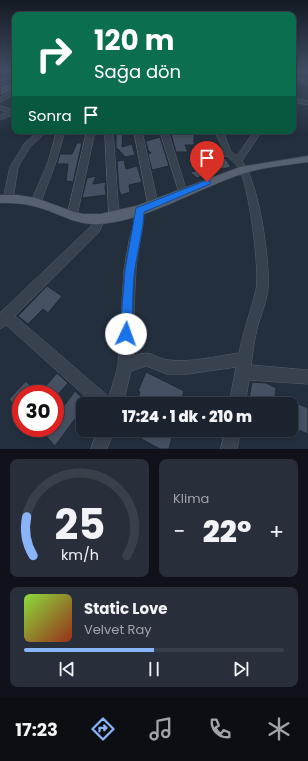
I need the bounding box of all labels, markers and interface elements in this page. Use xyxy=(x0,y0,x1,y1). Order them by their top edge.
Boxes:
text: 120 m xyxy=(94,21,174,60)
icon: right xyxy=(28,28,80,80)
text: Sağa dön xyxy=(94,59,181,84)
icon: arrive xyxy=(80,104,102,126)
text: Sonra xyxy=(28,105,72,126)
pin xyxy=(190,141,224,182)
icon: arrive xyxy=(196,147,218,169)
position arrow xyxy=(105,313,147,355)
speed limit sign: 30 xyxy=(12,385,64,437)
text: 17:24 · 1 dk · 210 m xyxy=(122,406,252,427)
text: Klima xyxy=(173,489,209,508)
text: 25 xyxy=(54,495,105,554)
text: 22° xyxy=(203,510,251,553)
text: − xyxy=(173,516,185,547)
text: + xyxy=(269,516,284,547)
text: km/h xyxy=(60,545,99,565)
text: Static Love xyxy=(84,598,168,619)
text: Velvet Ray xyxy=(84,620,152,639)
icon: previous xyxy=(56,658,78,680)
icon: pause xyxy=(143,658,165,680)
icon: next xyxy=(230,658,252,680)
icon: directions xyxy=(89,715,117,743)
icon: music xyxy=(147,715,175,743)
icon: phone xyxy=(206,715,234,743)
icon: climate xyxy=(265,715,293,743)
text: 17:23 xyxy=(15,717,58,742)

